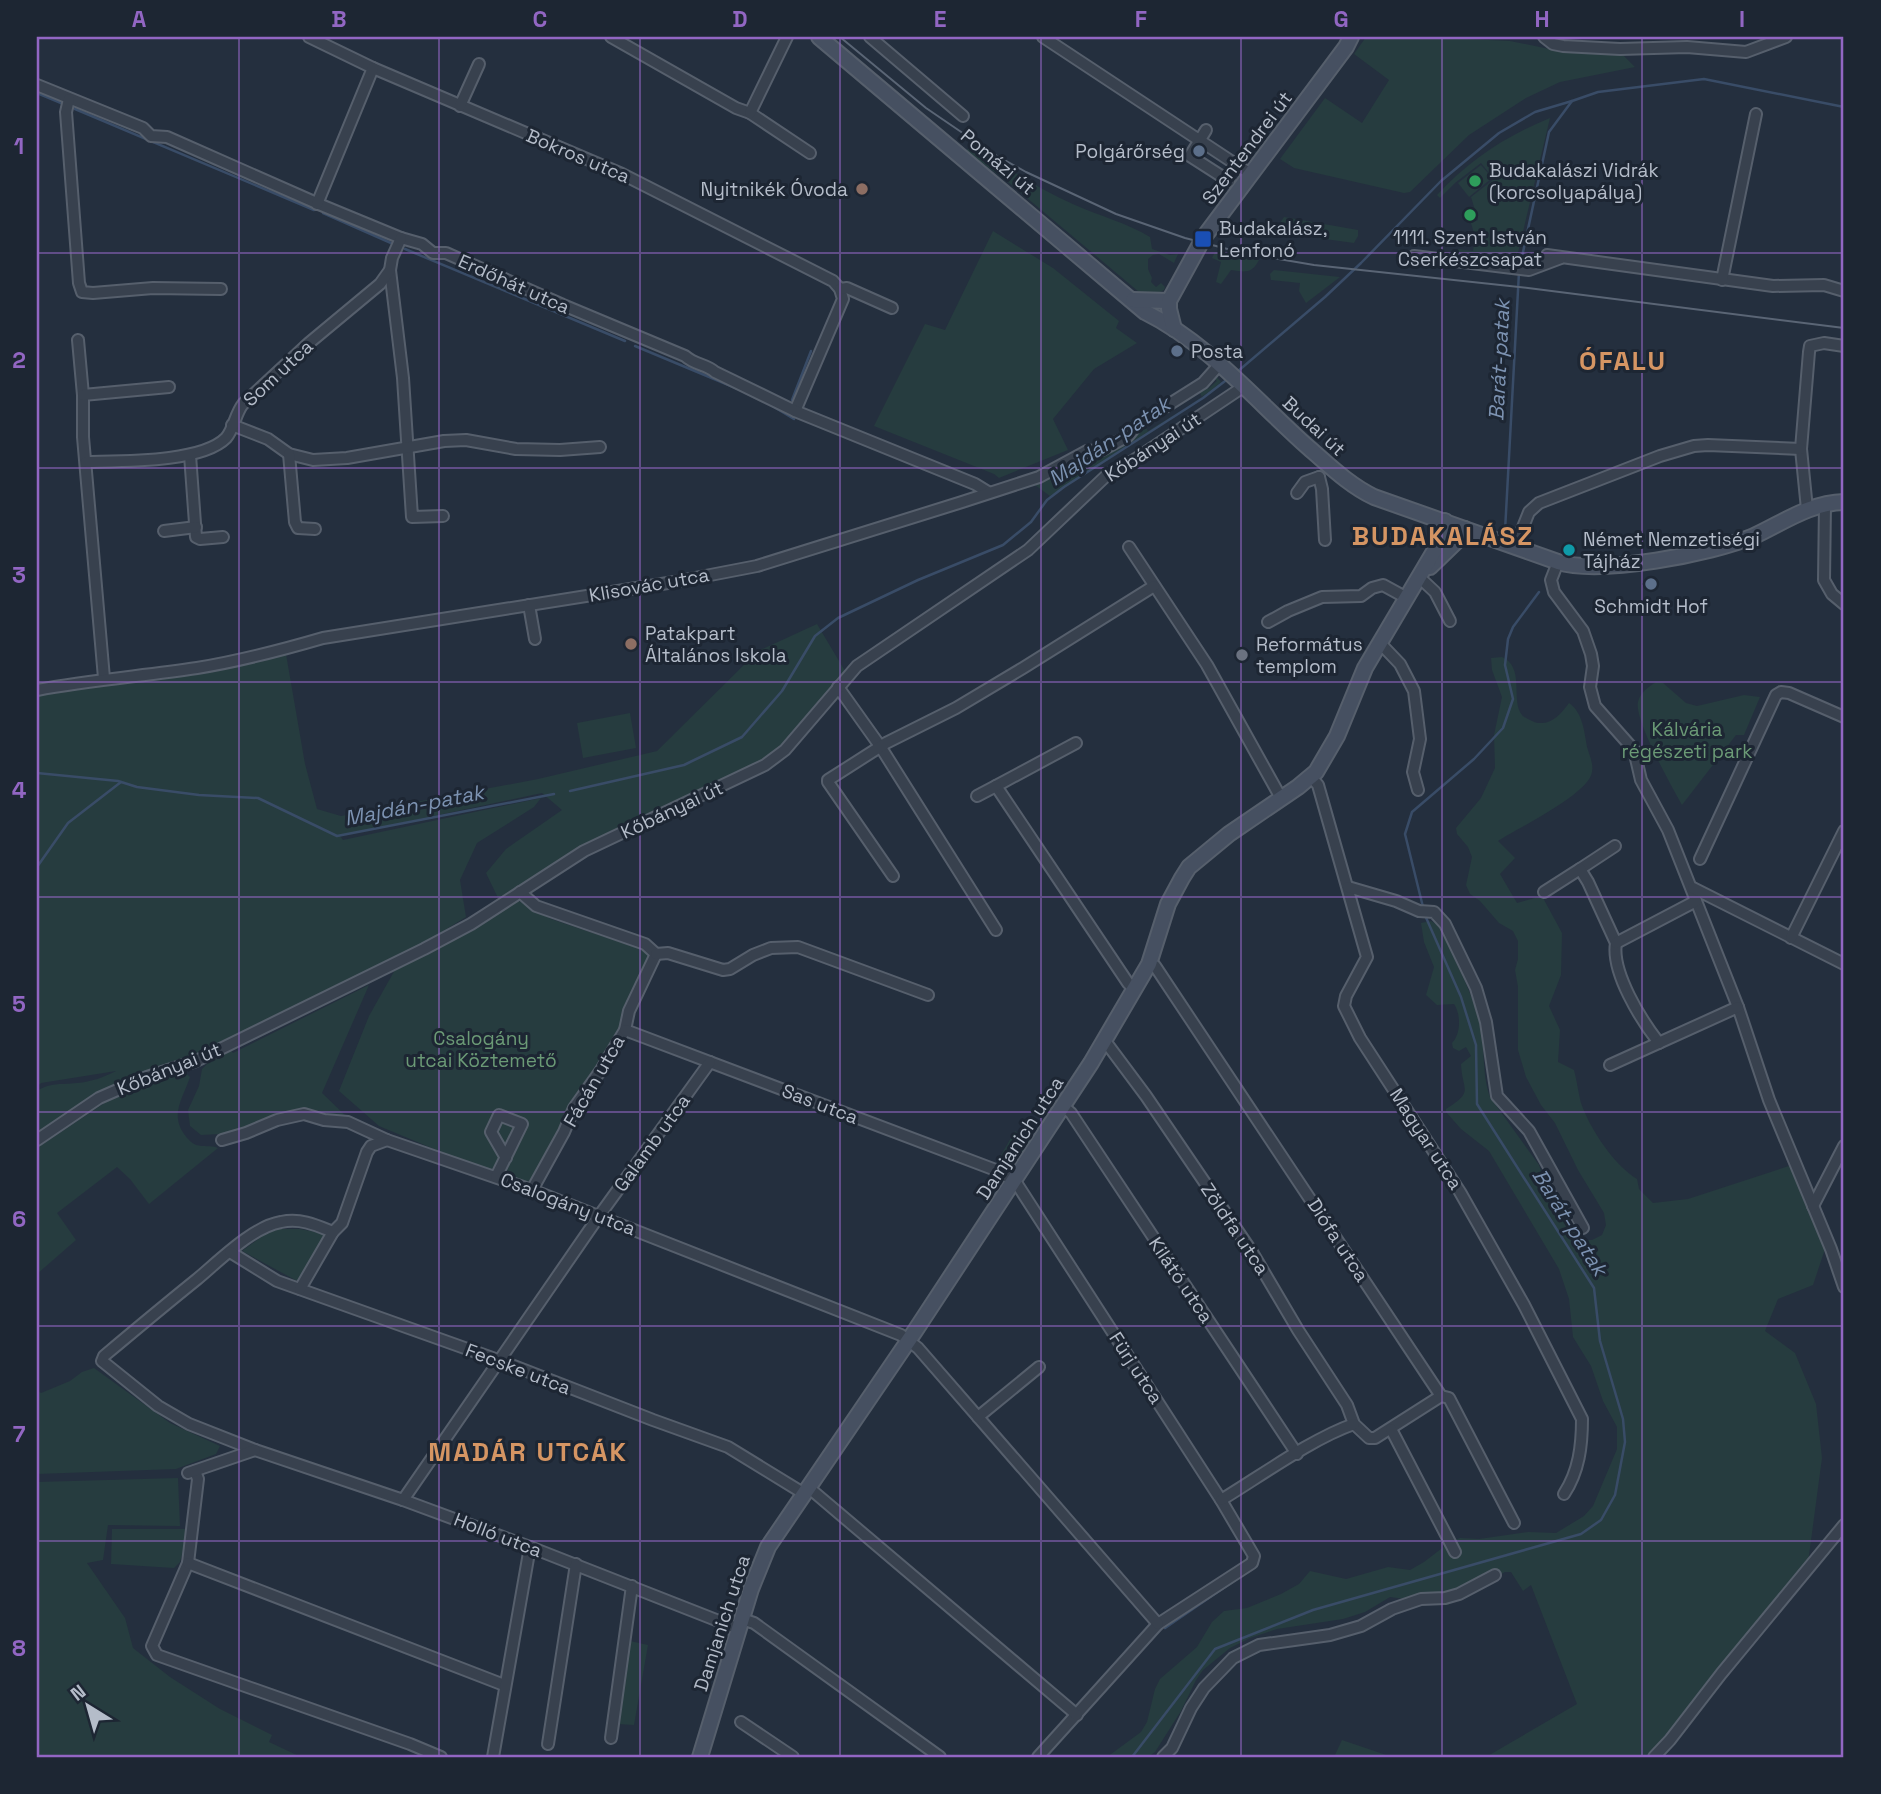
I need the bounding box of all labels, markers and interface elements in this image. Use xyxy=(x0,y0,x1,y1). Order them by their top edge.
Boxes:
text: A xyxy=(132,4,147,34)
text: B xyxy=(331,4,347,34)
text: C xyxy=(533,4,547,34)
text: D xyxy=(732,4,748,34)
text: E xyxy=(934,4,946,34)
text: F xyxy=(1135,4,1147,34)
text: G xyxy=(1333,4,1349,34)
text: H xyxy=(1534,4,1550,34)
text: I xyxy=(1739,4,1745,34)
street label: Szentendrei út xyxy=(1196,86,1298,210)
street label: Bokros utca xyxy=(522,123,634,189)
street label: Pomázi út xyxy=(956,124,1040,200)
text: 1 xyxy=(14,131,24,161)
place label: Polgárőrség xyxy=(1075,139,1185,164)
marker: Polgárőrség xyxy=(1191,143,1207,159)
place label: Budakalászi Vidrák (korcsolyapálya) xyxy=(1489,158,1659,205)
marker: Budakalászi Vidrák (korcsolyapálya) xyxy=(1467,173,1483,189)
place label: Nyitnikék Óvoda xyxy=(701,177,848,202)
marker: Nyitnikék Óvoda xyxy=(854,181,870,197)
marker: 1111. Szent István Cserkészcsapat xyxy=(1462,207,1478,223)
place label: Budakalász, Lenfonó xyxy=(1219,216,1327,263)
place label: 1111. Szent István Cserkészcsapat xyxy=(1393,225,1547,272)
marker: Budakalász, Lenfonó xyxy=(1193,229,1213,249)
street label: Erdőhát utca xyxy=(454,248,574,320)
water label: Barát-patak xyxy=(1482,296,1516,421)
street label: Som utca xyxy=(238,334,318,412)
place label: Posta xyxy=(1191,339,1243,364)
marker: Posta xyxy=(1169,343,1185,359)
district label: ÓFALU xyxy=(1579,344,1667,378)
text: 2 xyxy=(12,345,26,375)
water label: Majdán-patak xyxy=(1043,389,1177,492)
street label: Budai út xyxy=(1277,391,1351,461)
street label: Kőbányai út xyxy=(1100,407,1206,487)
district label: BUDAKALÁSZ xyxy=(1352,519,1534,553)
place label: Német Nemzetiségi Tájház xyxy=(1583,527,1760,574)
marker: Német Nemzetiségi Tájház xyxy=(1561,542,1577,558)
text: 3 xyxy=(12,560,26,590)
street label: Klisovác utca xyxy=(587,562,711,608)
marker: Schmidt Hof xyxy=(1643,576,1659,592)
place label: Schmidt Hof xyxy=(1594,594,1708,619)
place label: Patakpart Általános Iskola xyxy=(645,621,787,668)
place label: Református templom xyxy=(1256,632,1363,679)
marker: Patakpart Általános Iskola xyxy=(623,636,639,652)
marker: Református templom xyxy=(1234,647,1250,663)
park label: Kálvária régészeti park xyxy=(1622,717,1752,764)
text: 4 xyxy=(12,775,27,805)
street label: Kőbányai út xyxy=(617,775,727,845)
water label: Majdán-patak xyxy=(342,778,489,832)
text: 5 xyxy=(12,989,26,1019)
park label: Csalogány utcai Köztemető xyxy=(405,1026,557,1073)
street label: Fácán utca xyxy=(558,1031,630,1131)
street label: Kőbányai út xyxy=(113,1037,225,1101)
street label: Damjanich utca xyxy=(971,1072,1069,1204)
street label: Sas utca xyxy=(778,1078,862,1130)
street label: Magyar utca xyxy=(1384,1083,1468,1195)
street label: Galamb utca xyxy=(608,1089,696,1197)
water label: Barát-patak xyxy=(1526,1163,1615,1283)
street label: Csalogány utca xyxy=(497,1167,639,1241)
street label: Zöldfa utca xyxy=(1195,1178,1275,1280)
street label: Diófa utca xyxy=(1302,1193,1374,1287)
text: 6 xyxy=(12,1204,26,1234)
street label: Kilátó utca xyxy=(1143,1232,1219,1328)
street label: Fürj utca xyxy=(1103,1327,1169,1409)
street label: Fecske utca xyxy=(462,1337,574,1401)
text: 7 xyxy=(13,1419,26,1449)
district label: MADÁR UTCÁK xyxy=(428,1435,628,1469)
street label: Holló utca xyxy=(450,1507,546,1563)
street label: Damjanich utca xyxy=(688,1552,756,1694)
text: 8 xyxy=(12,1633,26,1663)
north arrow xyxy=(52,1672,122,1742)
text: N xyxy=(65,1679,91,1707)

